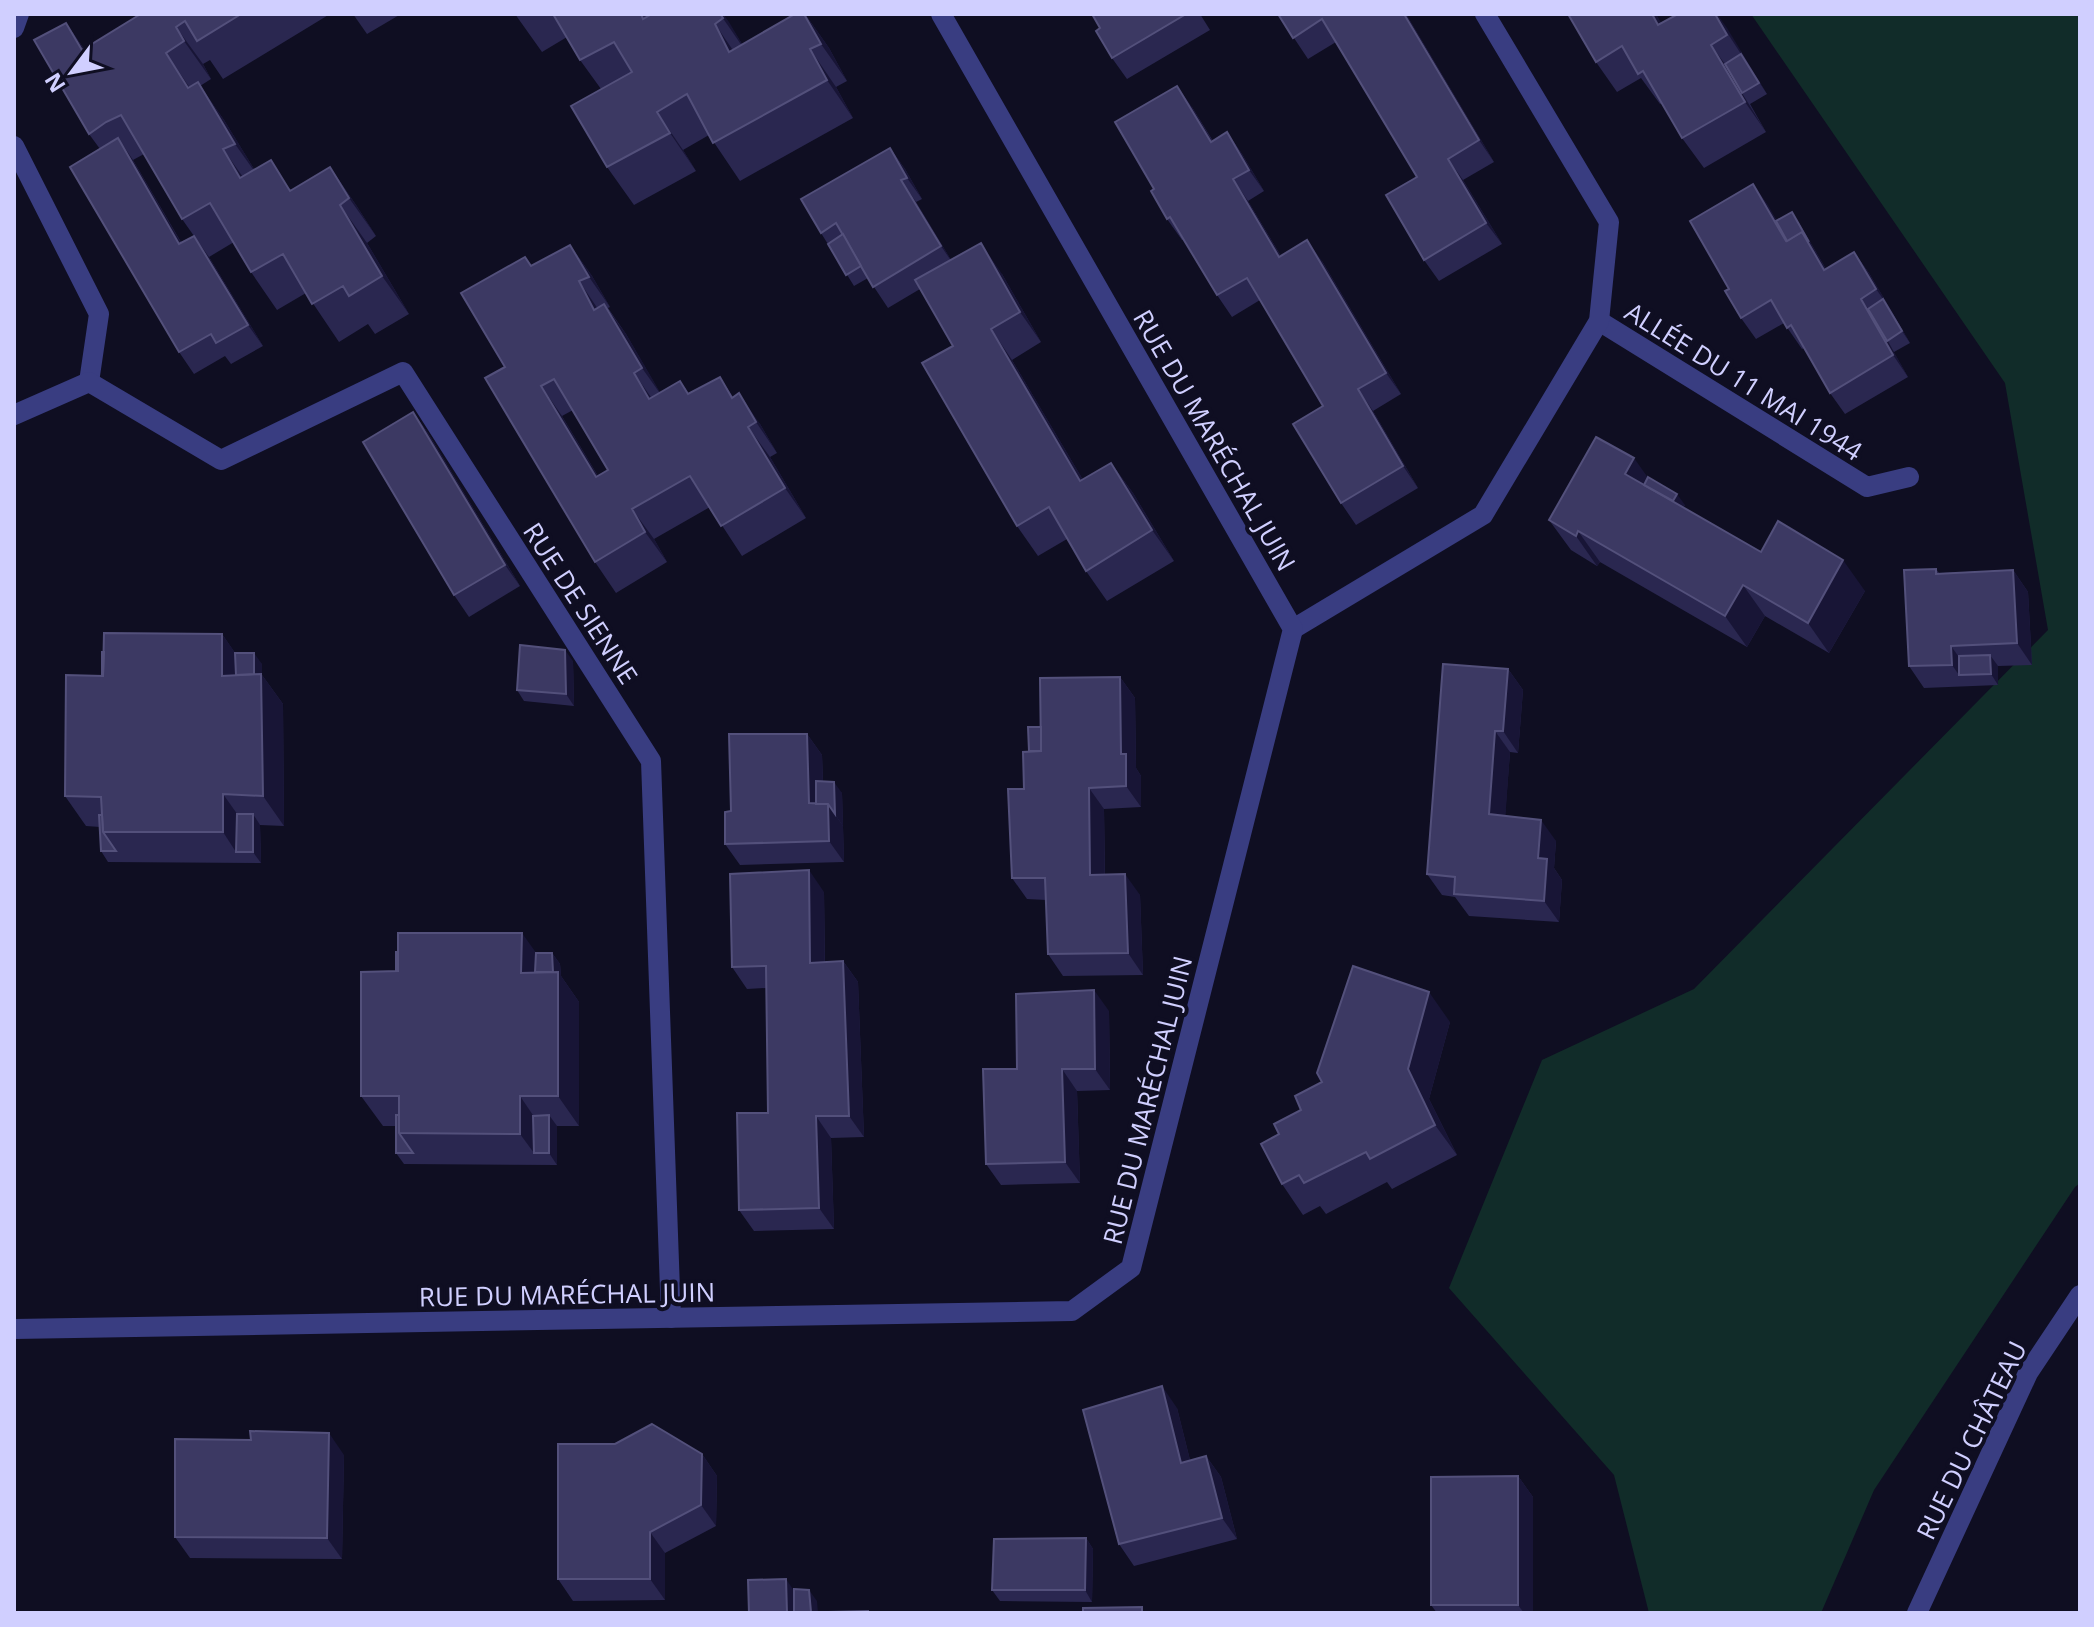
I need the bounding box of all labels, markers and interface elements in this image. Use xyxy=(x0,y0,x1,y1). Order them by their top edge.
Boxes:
north arrow xyxy=(32,32,112,112)
text: N xyxy=(37,68,72,99)
street label: ALLÉE DU 11 MAI 1944 xyxy=(1618,293,1870,469)
street label: RUE DU MARÉCHAL JUIN xyxy=(1125,303,1305,577)
street label: RUE DE SIENNE xyxy=(515,515,647,691)
street label: RUE DU MARÉCHAL JUIN xyxy=(1094,952,1200,1248)
street label: RUE DU MARÉCHAL JUIN xyxy=(419,1273,715,1315)
street label: RUE DU CHÂTEAU xyxy=(1907,1335,2035,1545)

